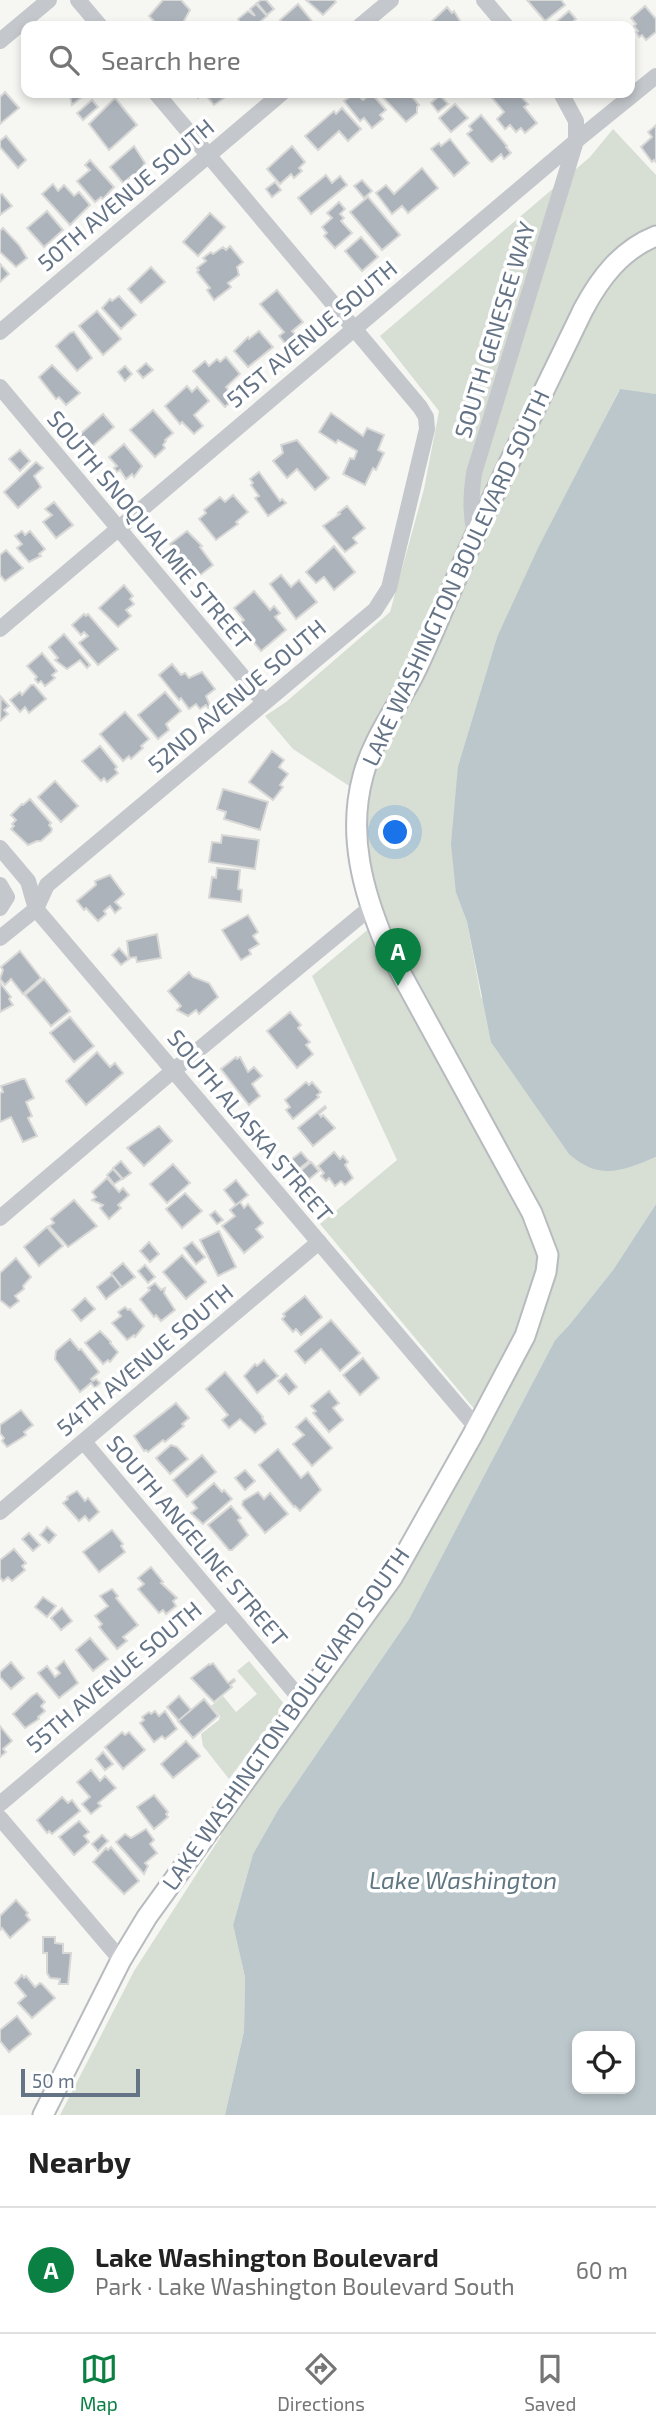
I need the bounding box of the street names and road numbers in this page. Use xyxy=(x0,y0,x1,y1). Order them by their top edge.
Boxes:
street label: 50TH AVENUE SOUTH xyxy=(31,112,219,276)
street label: SOUTH GENESEE WAY xyxy=(448,218,540,441)
street label: 51ST AVENUE SOUTH xyxy=(220,254,402,413)
street label: LAKE WASHINGTON BOULEVARD SOUTH xyxy=(355,385,555,770)
street label: SOUTH SNOQUALMIE STREET xyxy=(42,404,258,654)
street label: 52ND AVENUE SOUTH xyxy=(142,613,331,778)
street label: SOUTH ALASKA STREET xyxy=(162,1024,339,1227)
street label: 54TH AVENUE SOUTH xyxy=(50,1277,238,1441)
street label: SOUTH ANGELINE STREET xyxy=(101,1429,294,1651)
street label: LAKE WASHINGTON BOULEVARD SOUTH xyxy=(156,1542,415,1895)
street label: 55TH AVENUE SOUTH xyxy=(20,1595,207,1758)

